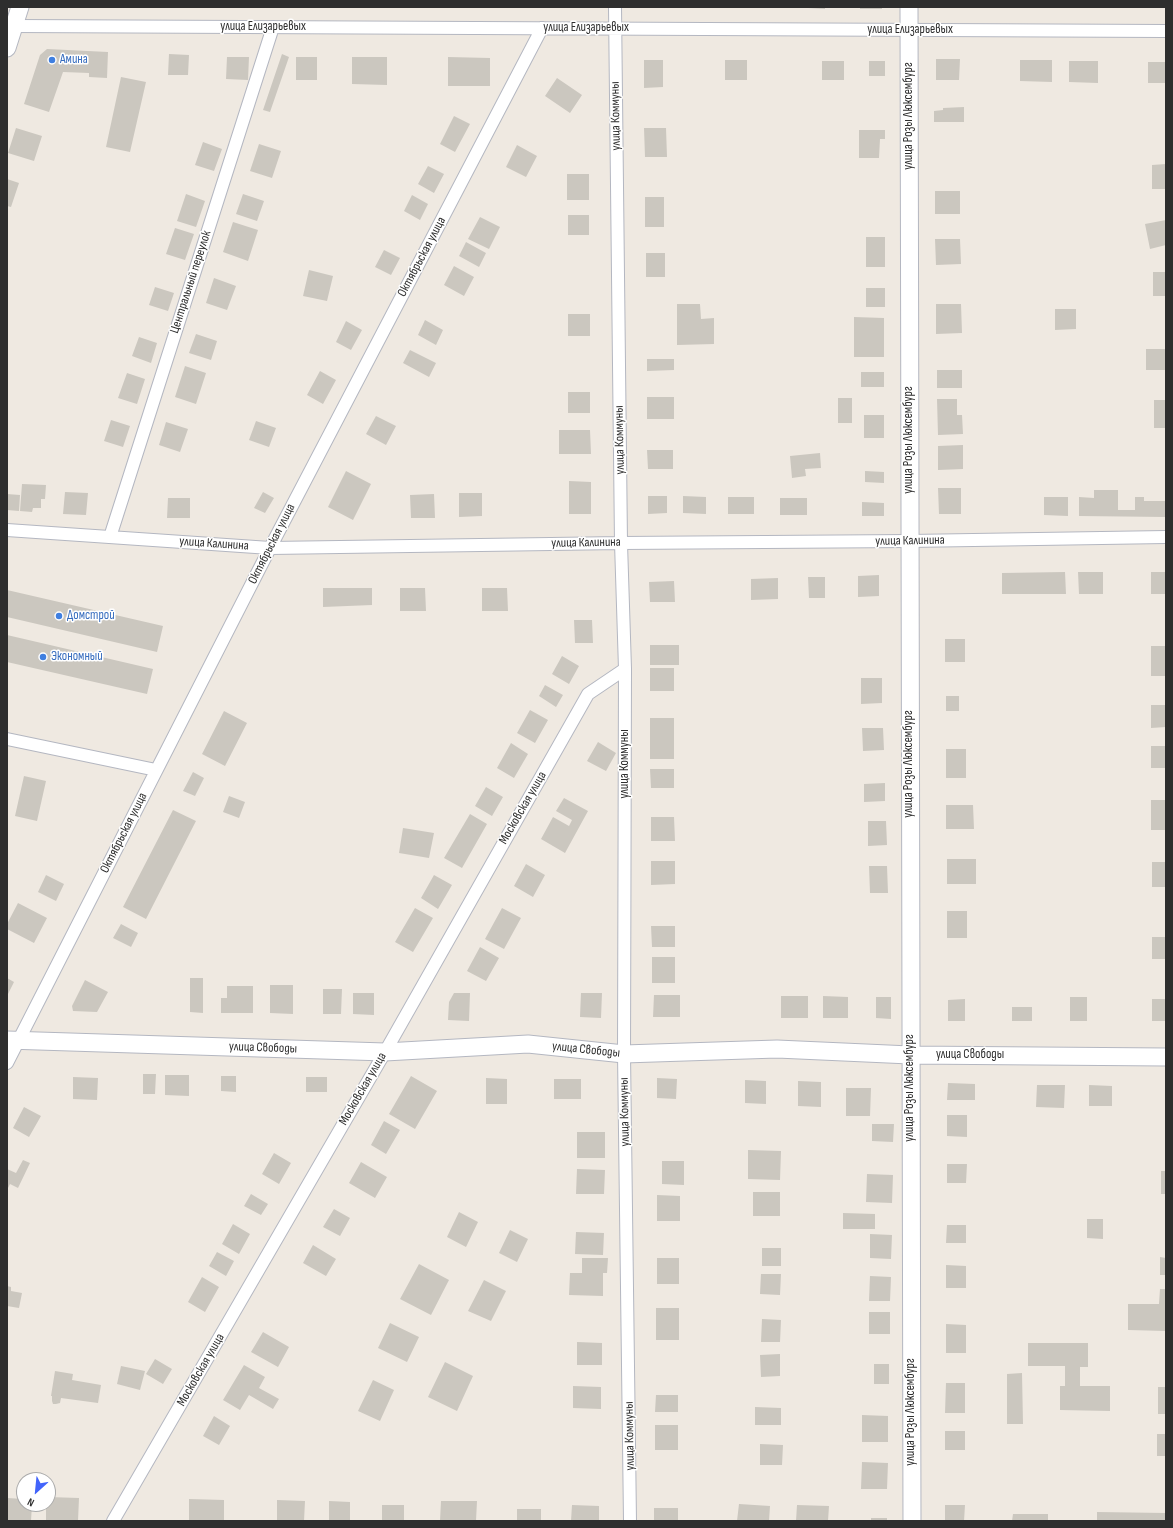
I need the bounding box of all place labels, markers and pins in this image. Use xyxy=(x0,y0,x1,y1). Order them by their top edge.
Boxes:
place label: Амина xyxy=(60,52,88,68)
marker: Амина xyxy=(47,55,57,65)
place label: Домстрой xyxy=(67,608,115,624)
marker: Домстрой xyxy=(54,611,64,621)
place label: Экономный xyxy=(51,649,103,665)
marker: Экономный xyxy=(38,652,48,662)

